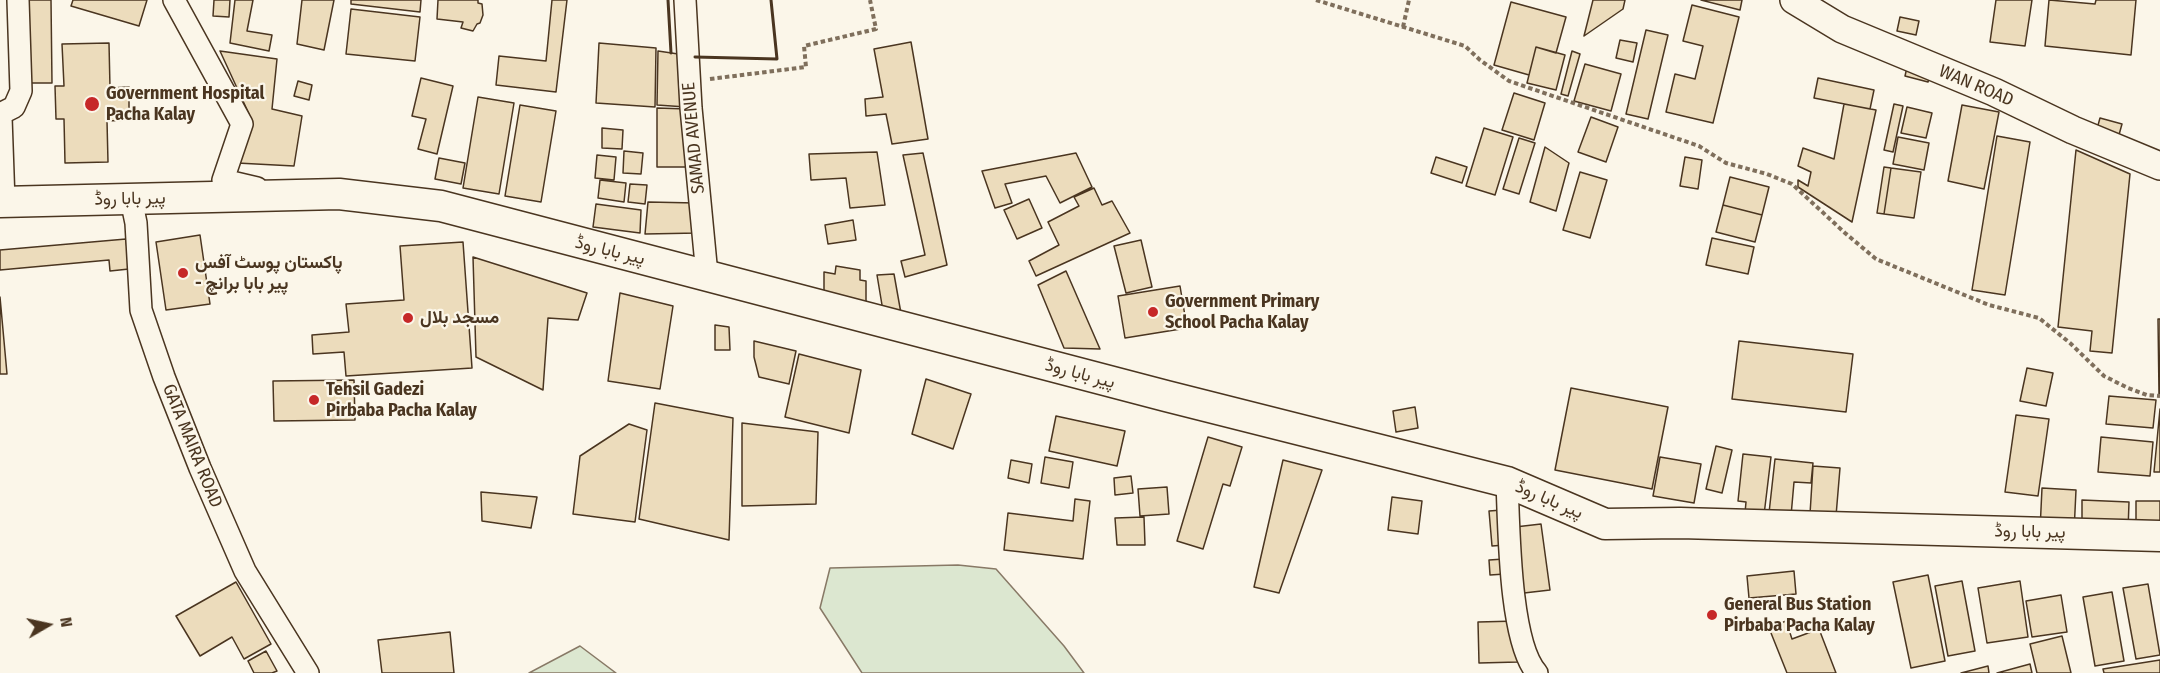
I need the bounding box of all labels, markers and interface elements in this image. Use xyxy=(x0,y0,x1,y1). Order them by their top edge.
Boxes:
street label: WAN ROAD xyxy=(1936,61,2016,111)
street label: SAMAD AVENUE xyxy=(678,81,710,195)
place label: Government Hospital Pacha Kalay xyxy=(106,83,265,125)
marker: Government Hospital Pacha Kalay xyxy=(83,95,101,113)
street label: پیر بابا روڈ xyxy=(94,188,166,210)
street label: پیر بابا روڈ xyxy=(573,232,647,270)
place label: پاکستان پوسٹ آفس - پیر بابا برانچ xyxy=(195,252,343,294)
marker: پاکستان پوسٹ آفس - پیر بابا برانچ xyxy=(176,266,190,280)
place label: Government Primary School Pacha Kalay xyxy=(1165,291,1319,334)
marker: Government Primary School Pacha Kalay xyxy=(1146,305,1160,319)
place label: مسجد بلال xyxy=(420,307,499,329)
marker: مسجد بلال xyxy=(401,311,415,325)
street label: پیر بابا روڈ xyxy=(1043,354,1117,394)
place label: Tehsil Gadezi Pirbaba Pacha Kalay xyxy=(326,379,477,422)
street label: GATA MAIRA ROAD xyxy=(157,381,227,511)
marker: Tehsil Gadezi Pirbaba Pacha Kalay xyxy=(307,393,321,407)
street label: پیر بابا روڈ xyxy=(1512,476,1586,524)
street label: پیر بابا روڈ xyxy=(1994,521,2066,543)
place label: General Bus Station Pirbaba Pacha Kalay xyxy=(1724,594,1875,636)
north arrow xyxy=(18,595,78,655)
marker: General Bus Station Pirbaba Pacha Kalay xyxy=(1705,608,1719,622)
text: N xyxy=(56,616,76,628)

